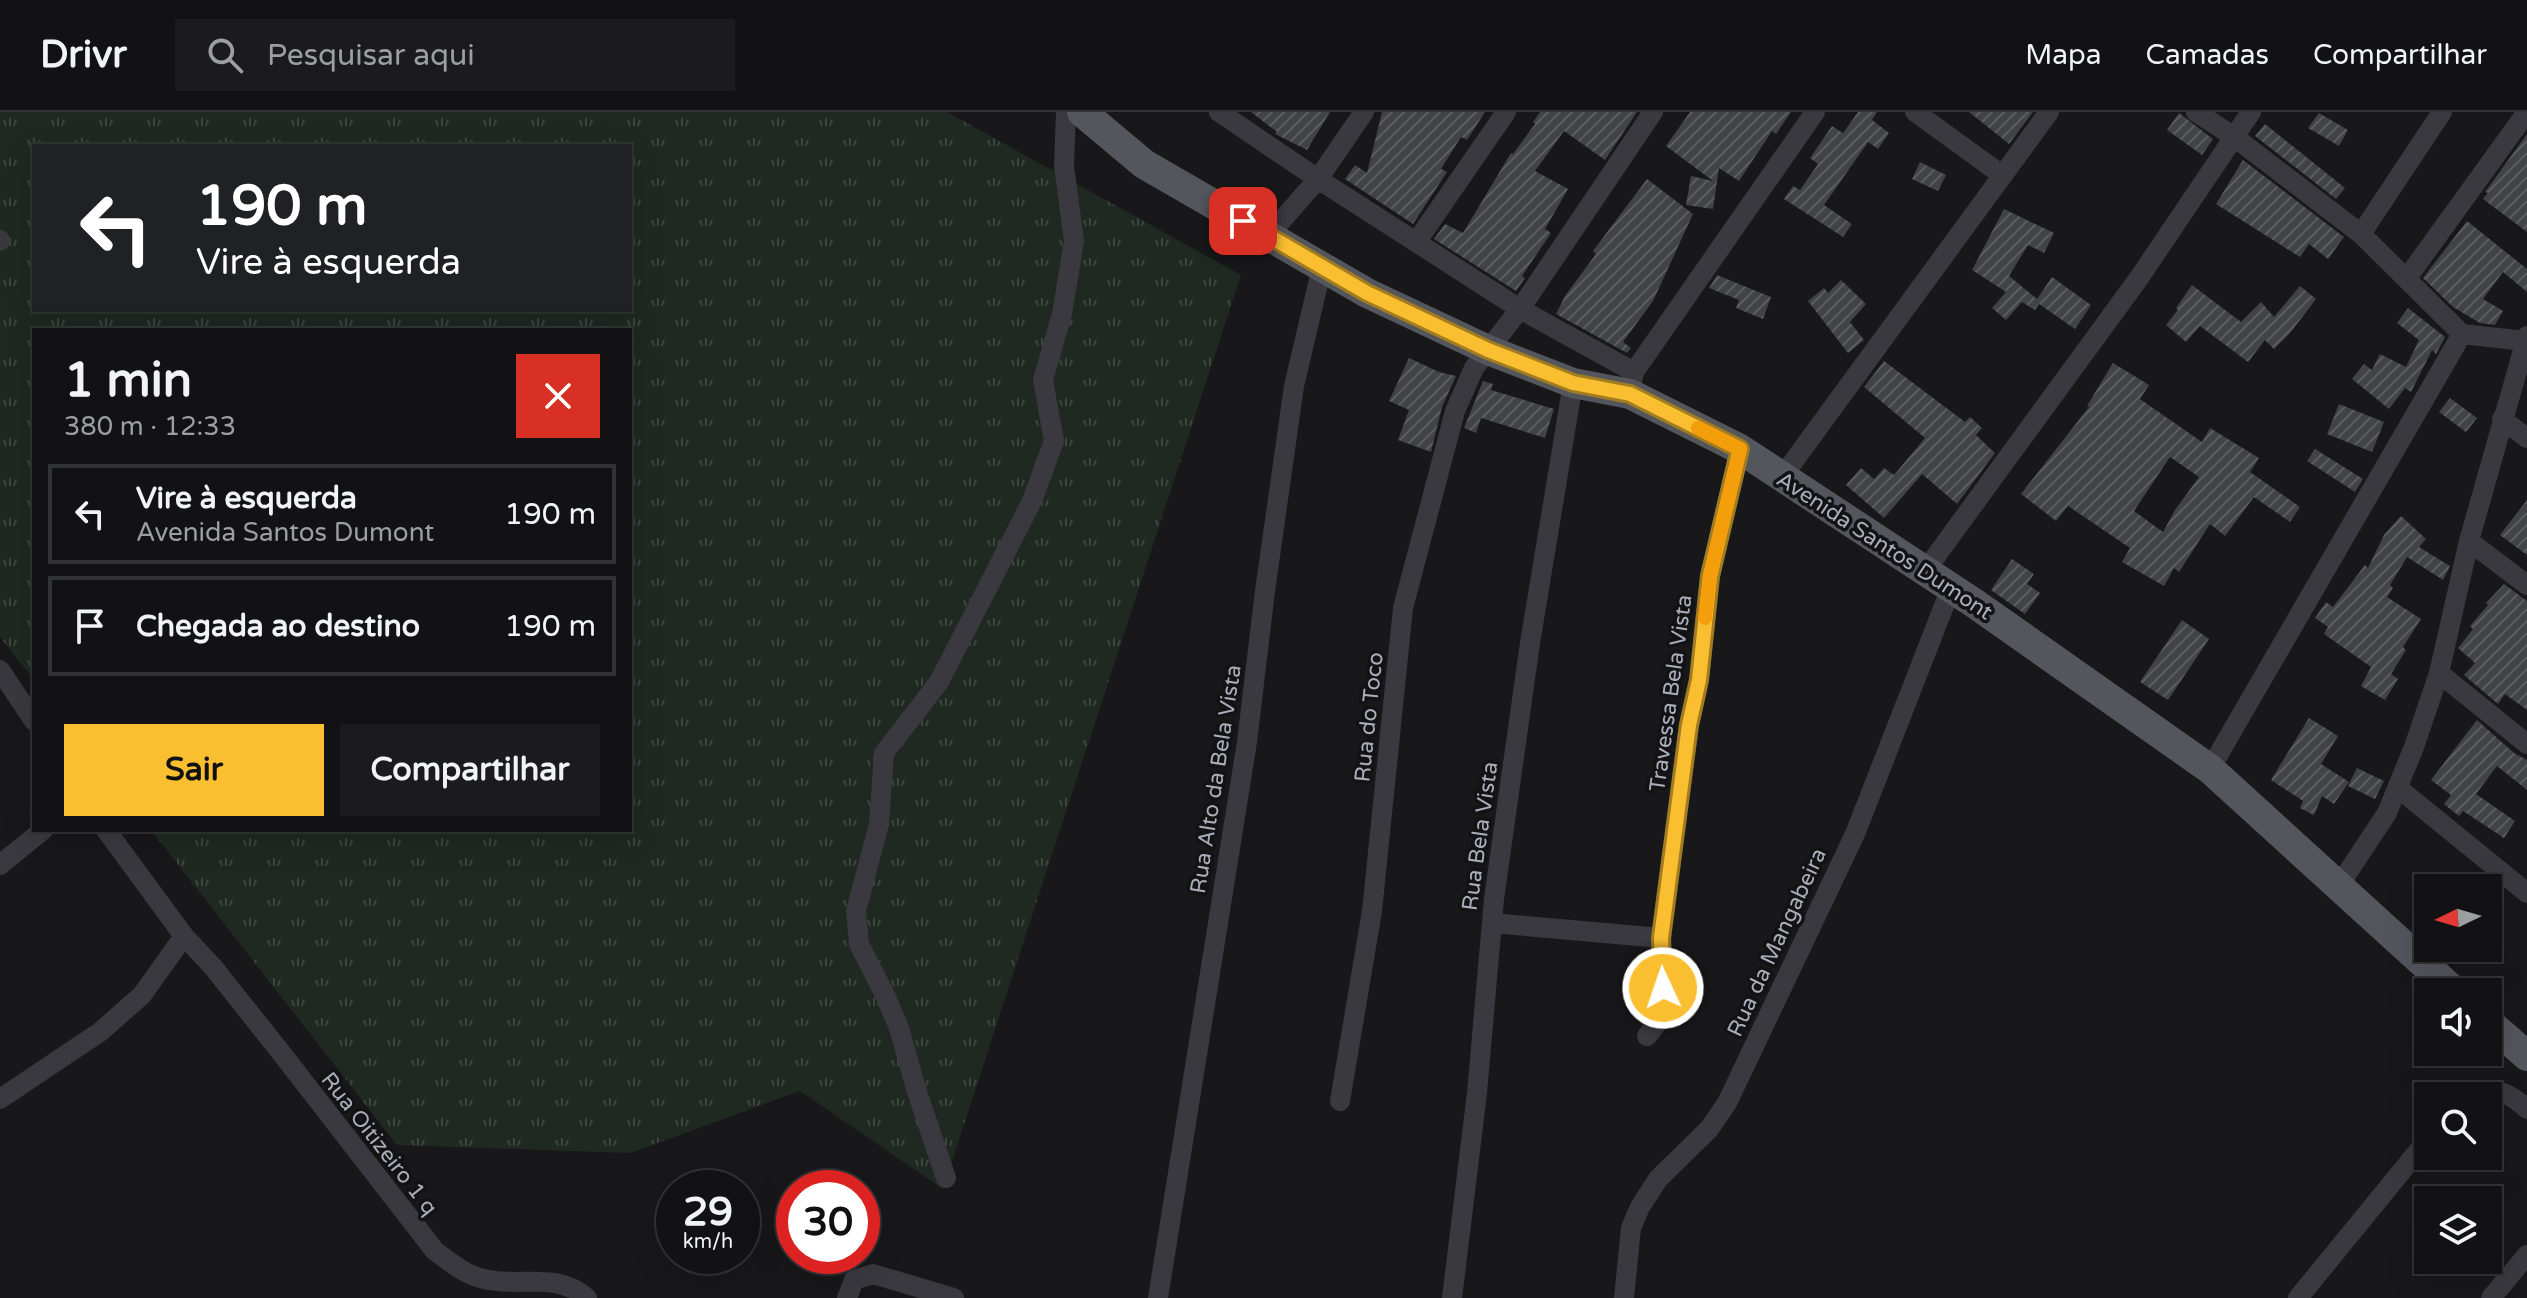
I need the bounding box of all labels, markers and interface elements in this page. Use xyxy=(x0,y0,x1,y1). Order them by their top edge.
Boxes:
search box xyxy=(175,19,735,91)
text: Drivr xyxy=(40,32,127,78)
icon: search xyxy=(203,33,247,77)
text: Pesquisar aqui xyxy=(267,37,475,74)
text: Mapa xyxy=(2025,38,2101,72)
text: Camadas xyxy=(2145,38,2269,72)
text: Compartilhar xyxy=(2313,38,2487,72)
text: 190 m xyxy=(196,173,367,240)
icon: left xyxy=(64,176,168,280)
pin xyxy=(1209,187,1277,255)
icon: arrive xyxy=(1221,199,1265,243)
text: Vire à esquerda xyxy=(196,241,461,284)
text: 1 min xyxy=(64,352,192,410)
button: close xyxy=(516,354,600,438)
text: 380 m · 12:33 xyxy=(64,411,236,442)
street label: Avenida Santos Dumont xyxy=(1772,466,1997,625)
text: Vire à esquerda xyxy=(136,480,357,517)
icon: left xyxy=(68,492,112,536)
text: 190 m xyxy=(504,496,596,533)
text: Avenida Santos Dumont xyxy=(136,517,434,548)
street label: Travessa Bela Vista xyxy=(1644,593,1698,793)
icon: arrive xyxy=(68,604,112,648)
text: Chegada ao destino xyxy=(136,608,420,645)
text: 190 m xyxy=(504,608,596,645)
street label: Rua do Toco xyxy=(1349,651,1389,783)
street label: Rua Alto da Bela Vista xyxy=(1185,663,1247,895)
button: Sair xyxy=(64,724,324,816)
button: Compartilhar xyxy=(340,724,600,816)
street label: Rua Bela Vista xyxy=(1457,760,1503,912)
street label: Rua da Mangabeira xyxy=(1722,844,1832,1041)
north arrow xyxy=(2414,874,2502,962)
map controls xyxy=(2414,874,2502,1274)
position arrow xyxy=(1621,946,1705,1030)
button: sound xyxy=(2414,978,2502,1066)
street label: Rua Oitizeiro 1 q xyxy=(316,1067,443,1220)
button: search xyxy=(2414,1082,2502,1170)
speed limit sign: 30 xyxy=(776,1170,880,1274)
button: layers xyxy=(2414,1186,2502,1274)
text: 29 xyxy=(683,1188,733,1236)
text: km/h xyxy=(683,1230,733,1254)

